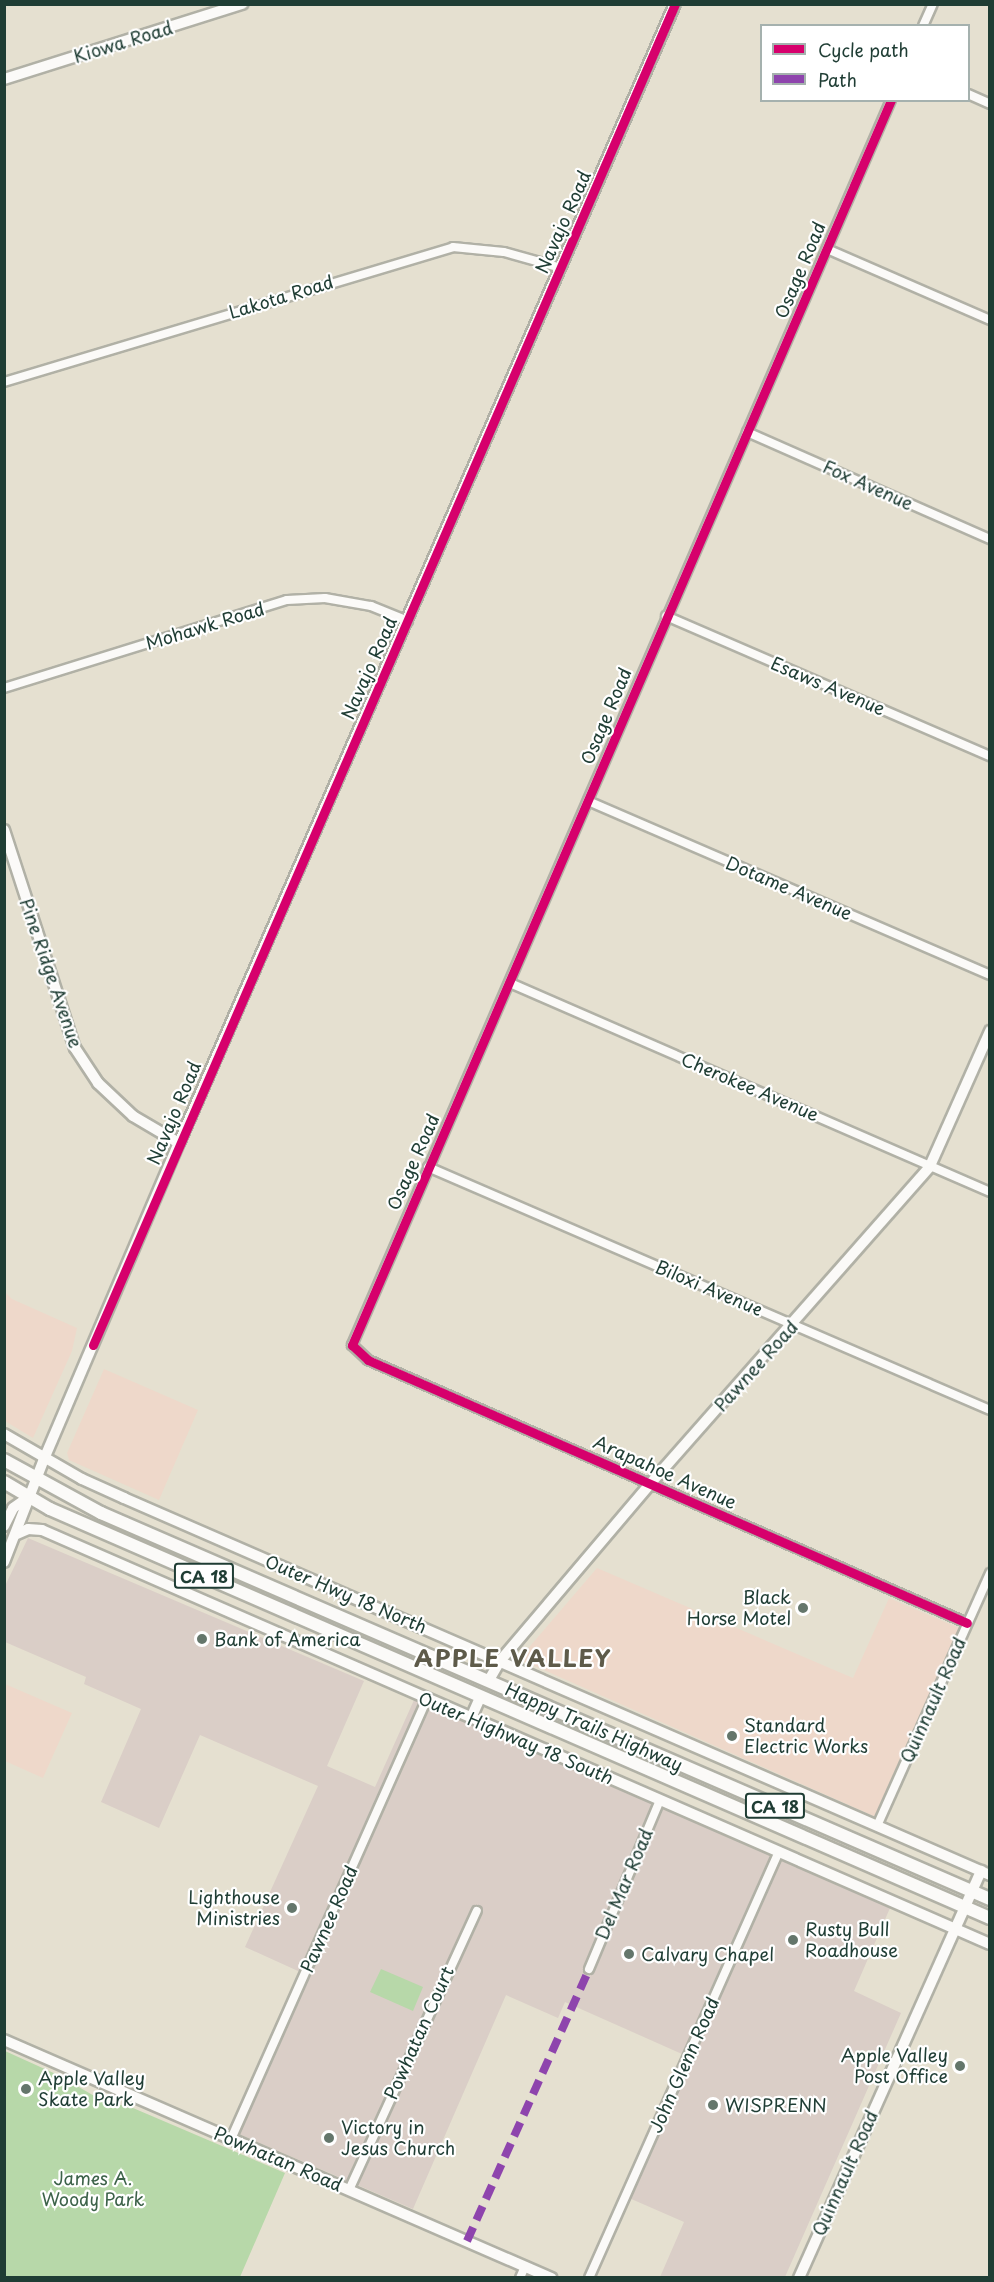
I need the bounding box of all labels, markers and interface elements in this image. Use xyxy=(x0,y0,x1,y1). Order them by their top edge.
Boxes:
street label: Kiowa Road xyxy=(71,17,175,67)
legend xyxy=(760,24,970,102)
text: Cycle path xyxy=(818,36,909,63)
text: Path xyxy=(818,66,857,93)
street label: Navajo Road xyxy=(531,168,595,276)
street label: Osage Road xyxy=(770,219,830,321)
street label: Lakota Road xyxy=(226,271,336,323)
street label: Fox Avenue xyxy=(819,455,917,515)
street label: Mohawk Road xyxy=(143,598,267,654)
street label: Navajo Road xyxy=(337,614,401,722)
street label: Esaws Avenue xyxy=(769,653,887,719)
street label: Osage Road xyxy=(576,665,636,767)
street label: Dotame Avenue xyxy=(722,852,856,924)
street label: Pine Ridge Avenue xyxy=(15,895,87,1051)
street label: Cherokee Avenue xyxy=(678,1048,822,1126)
street label: Navajo Road xyxy=(143,1058,205,1168)
street label: Osage Road xyxy=(382,1111,444,1213)
street label: Biloxi Avenue xyxy=(652,1256,766,1320)
street label: Pawnee Road xyxy=(709,1316,803,1416)
street label: Arapahoe Avenue xyxy=(590,1431,740,1513)
street label: Outer Hwy 18 North xyxy=(261,1550,431,1638)
road number: CA 18 xyxy=(174,1563,234,1589)
place label: Black Horse Motel xyxy=(687,1587,791,1630)
marker: Black Horse Motel xyxy=(796,1601,810,1615)
place label: Bank of America xyxy=(214,1628,361,1650)
marker: Bank of America xyxy=(195,1632,209,1646)
street label: Quinnault Road xyxy=(896,1634,970,1766)
district label: APPLE VALLEY xyxy=(415,1644,611,1672)
street label: Happy Trails Highway xyxy=(502,1678,686,1776)
street label: Outer Highway 18 South xyxy=(415,1687,617,1789)
place label: Standard Electric Works xyxy=(744,1715,868,1758)
marker: Standard Electric Works xyxy=(725,1729,739,1743)
road number: CA 18 xyxy=(745,1793,805,1819)
street label: Del Mar Road xyxy=(591,1825,657,1943)
street label: Pawnee Road xyxy=(296,1862,362,1976)
place label: Lighthouse Ministries xyxy=(188,1887,280,1930)
marker: Lighthouse Ministries xyxy=(285,1901,299,1915)
place label: Rusty Bull Roadhouse xyxy=(805,1919,898,1962)
marker: Rusty Bull Roadhouse xyxy=(786,1933,800,1947)
place label: Calvary Chapel xyxy=(641,1943,774,1965)
marker: Calvary Chapel xyxy=(622,1947,636,1961)
street label: Powhatan Court xyxy=(380,1963,458,2103)
street label: John Glenn Road xyxy=(644,1993,724,2137)
place label: Apple Valley Post Office xyxy=(839,2045,948,2088)
marker: Apple Valley Post Office xyxy=(953,2059,967,2073)
place label: Apple Valley Skate Park xyxy=(38,2068,147,2110)
marker: Apple Valley Skate Park xyxy=(19,2082,33,2096)
place label: WISPRENN xyxy=(725,2094,827,2116)
marker: WISPRENN xyxy=(706,2098,720,2112)
street label: Quinnault Road xyxy=(808,2107,882,2239)
place label: Victory in Jesus Church xyxy=(341,2117,455,2160)
street label: Powhatan Road xyxy=(211,2122,345,2196)
marker: Victory in Jesus Church xyxy=(322,2131,336,2145)
park label: James A. Woody Park xyxy=(41,2168,145,2210)

